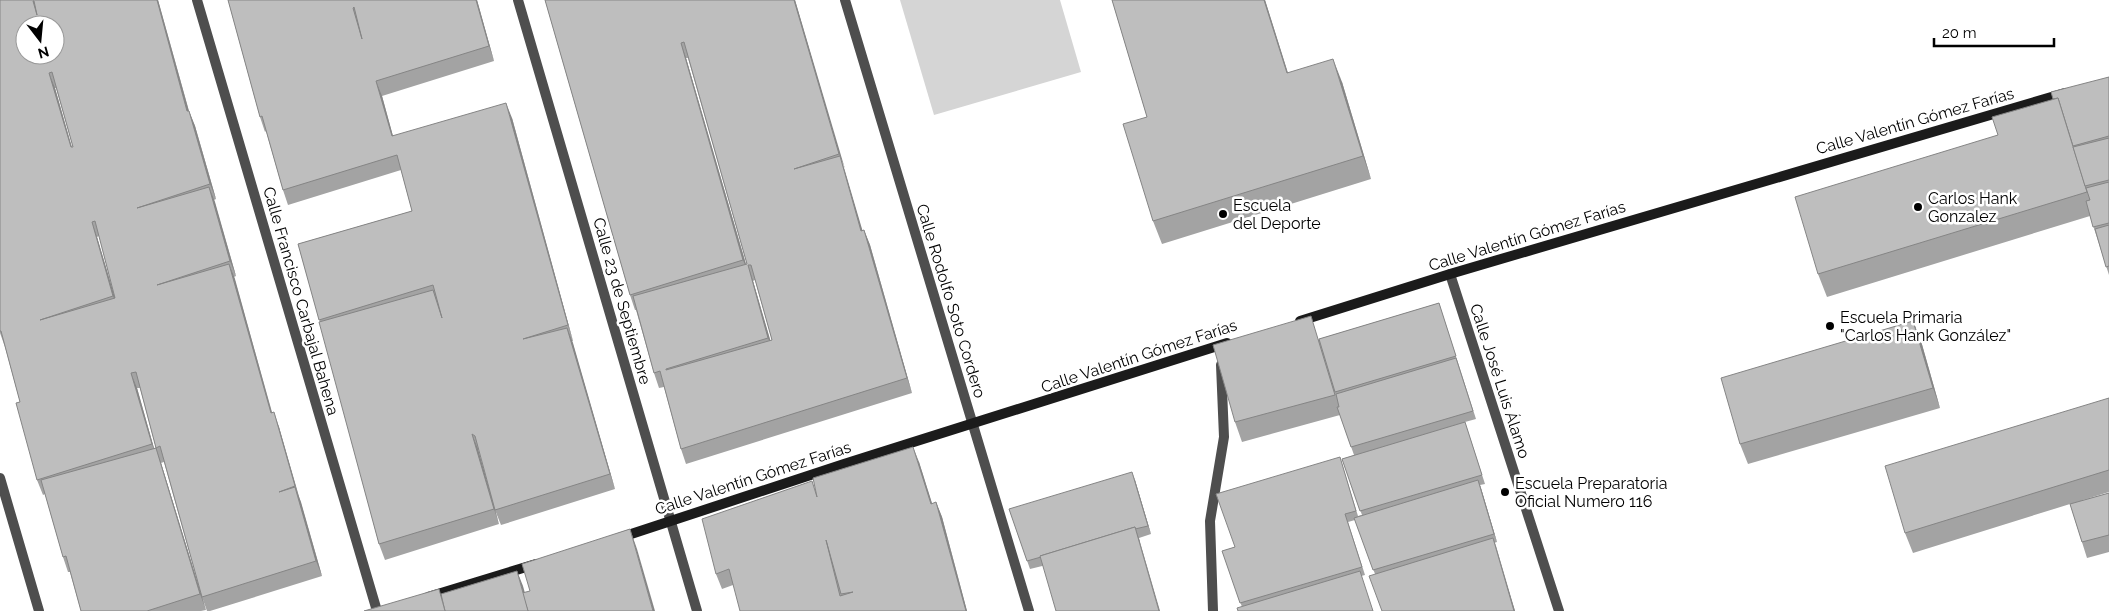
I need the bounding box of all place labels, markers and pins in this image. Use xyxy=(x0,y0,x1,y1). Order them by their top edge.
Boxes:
place label: Carlos Hank Gonzalez xyxy=(1928,189,2018,226)
place label: Escuela del Deporte xyxy=(1233,196,1321,233)
marker: Carlos Hank Gonzalez xyxy=(1912,201,1924,213)
marker: Escuela del Deporte xyxy=(1217,208,1229,220)
place label: Escuela Primaria "Carlos Hank González" xyxy=(1840,308,2011,345)
marker: Escuela Primaria "Carlos Hank González" xyxy=(1824,320,1836,332)
place label: Escuela Preparatoria Oficial Numero 116 xyxy=(1515,474,1667,511)
marker: Escuela Preparatoria Oficial Numero 116 xyxy=(1499,486,1511,498)

